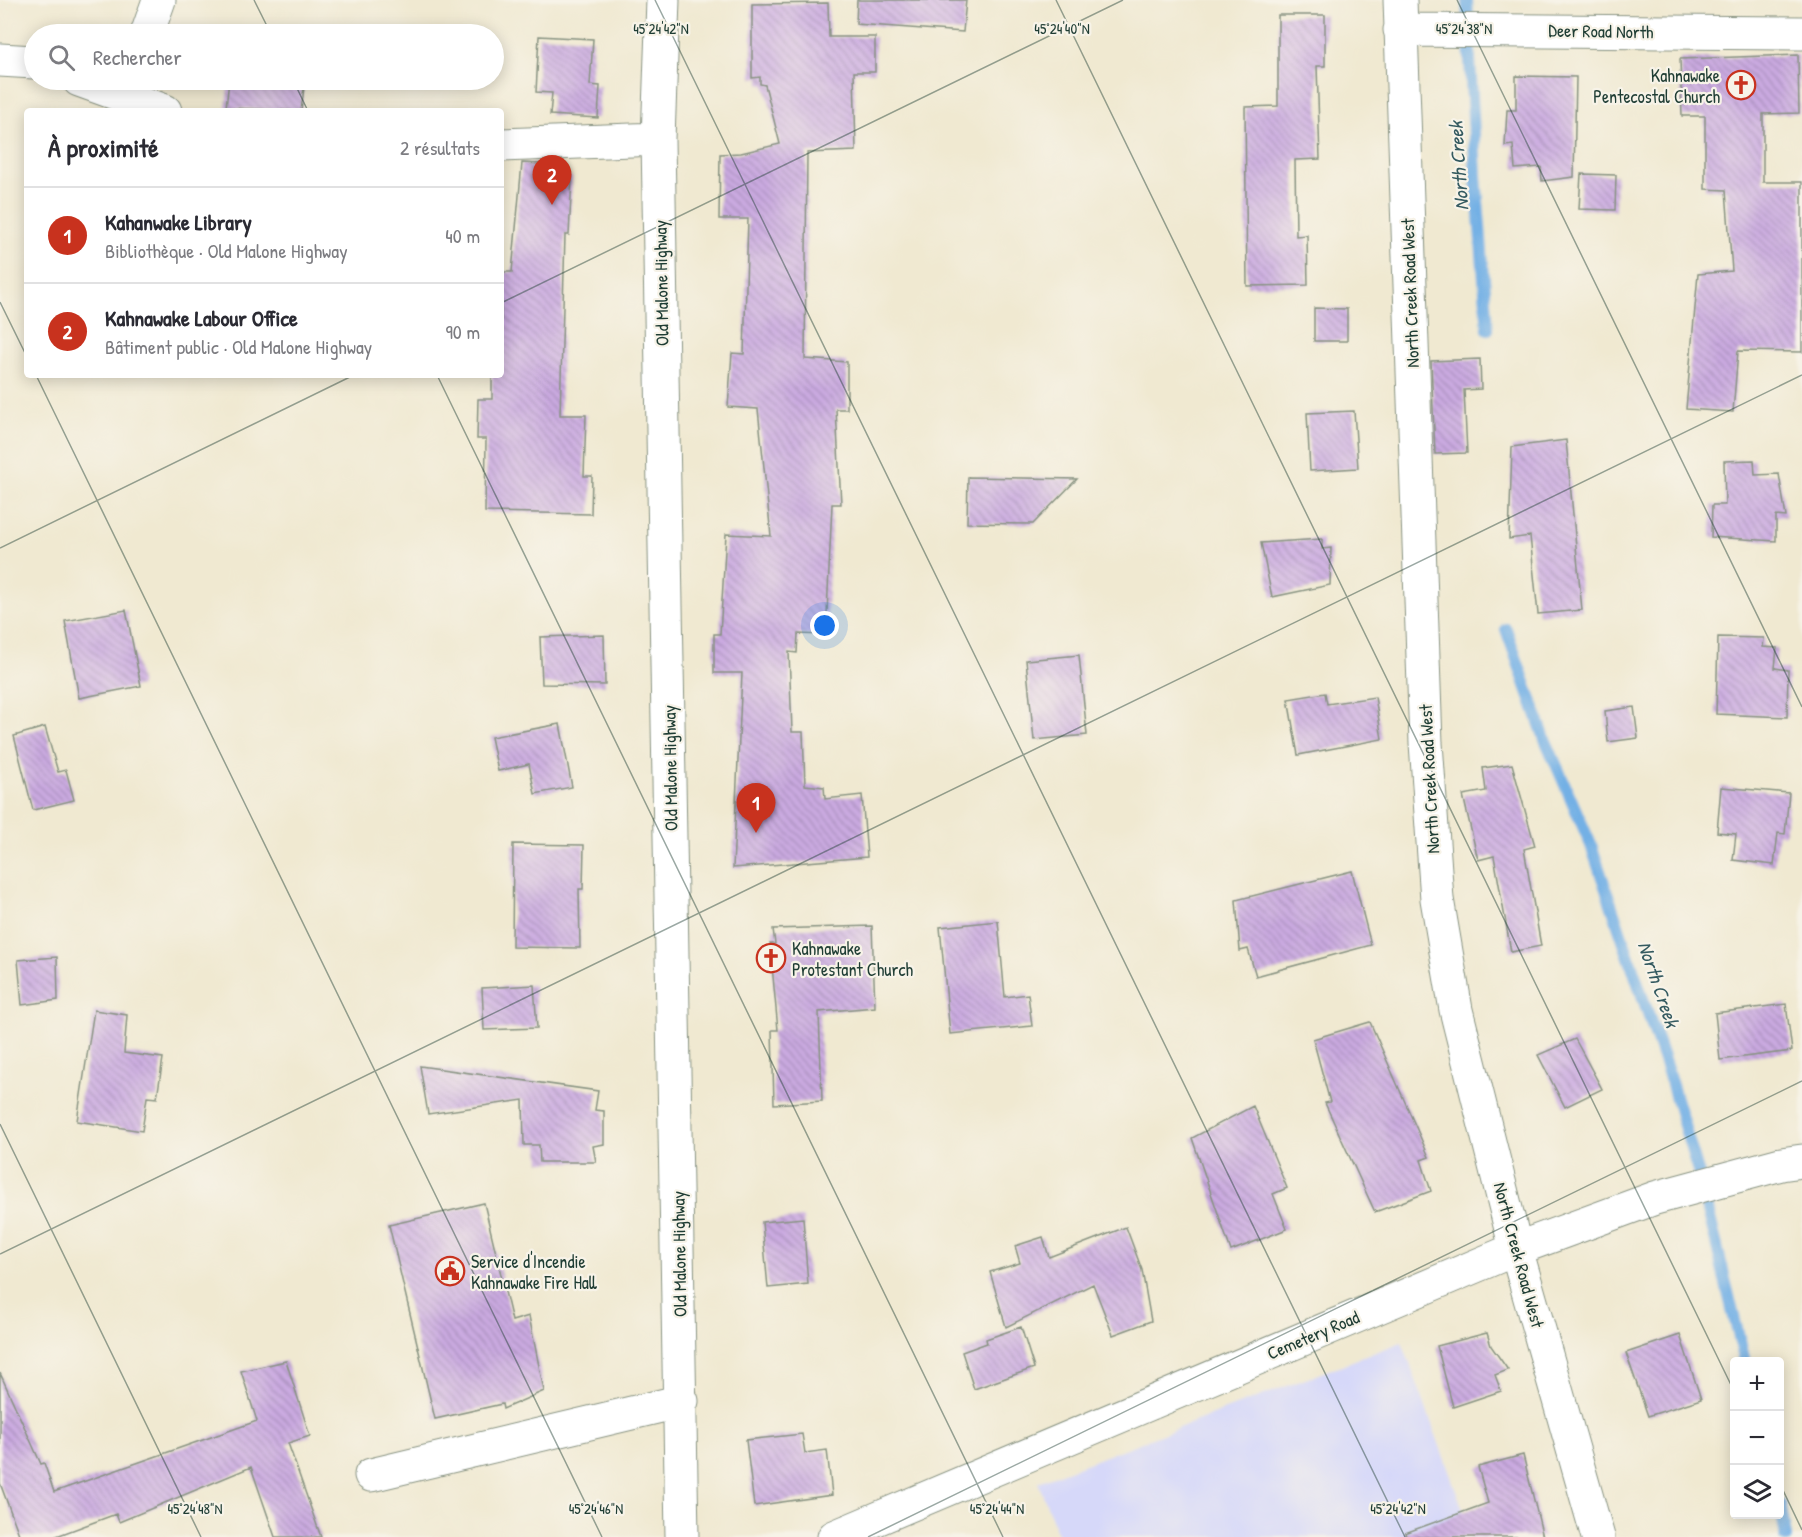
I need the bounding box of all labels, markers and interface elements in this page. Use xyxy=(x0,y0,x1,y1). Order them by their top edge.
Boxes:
text: 45°24'42"N xyxy=(633,18,689,39)
text: 45°24'40"N xyxy=(1034,18,1090,39)
text: 45°24'38"N xyxy=(1436,18,1492,39)
street label: Deer Road North xyxy=(1548,18,1654,44)
search box xyxy=(24,24,504,90)
icon: search xyxy=(45,41,78,74)
text: Rechercher xyxy=(93,42,182,72)
place label: Kahnawake Pentecostal Church xyxy=(1593,63,1720,109)
church icon: Kahnawake Pentecostal Church xyxy=(1725,69,1757,101)
water label: North Creek xyxy=(1441,119,1475,211)
text: À proximité xyxy=(48,130,159,165)
text: 2 résultats xyxy=(400,134,480,161)
pin: 2 xyxy=(532,156,572,205)
text: Kahanwake Library xyxy=(105,207,252,237)
street label: North Creek Road West xyxy=(1395,217,1425,368)
street label: Old Malone Highway xyxy=(647,219,675,346)
text: 1 xyxy=(64,222,71,249)
text: 40 m xyxy=(445,222,480,249)
text: Bibliothèque · Old Malone Highway xyxy=(105,237,348,264)
text: Kahnawake Labour Office xyxy=(105,303,298,333)
text: 2 xyxy=(63,318,72,345)
text: 90 m xyxy=(446,318,480,345)
text: Bâtiment public · Old Malone Highway xyxy=(105,333,372,360)
your location xyxy=(810,611,839,640)
street label: North Creek Road West xyxy=(1413,703,1445,854)
street label: Old Malone Highway xyxy=(656,704,684,831)
pin: 1 xyxy=(736,784,776,833)
place label: Kahnawake Protestant Church xyxy=(792,936,913,982)
water label: North Creek xyxy=(1632,937,1687,1032)
church icon: Kahnawake Protestant Church xyxy=(755,942,787,974)
street label: North Creek Road West xyxy=(1488,1180,1551,1331)
street label: Old Malone Highway xyxy=(665,1190,693,1317)
place label: Service d'Incendie Kahnawake Fire Hall xyxy=(471,1249,597,1295)
public building icon: Service d'Incendie Kahnawake Fire Hall xyxy=(434,1255,466,1287)
street label: Cemetery Road xyxy=(1263,1304,1363,1366)
map controls xyxy=(1730,1357,1784,1519)
button: + xyxy=(1730,1357,1784,1411)
button: − xyxy=(1730,1411,1784,1465)
button: layers xyxy=(1730,1465,1784,1519)
text: 45°24'48"N xyxy=(167,1498,223,1519)
text: 45°24'46"N xyxy=(569,1498,623,1519)
text: 45°24'44"N xyxy=(970,1498,1024,1519)
text: 45°24'42"N xyxy=(1370,1498,1426,1519)

